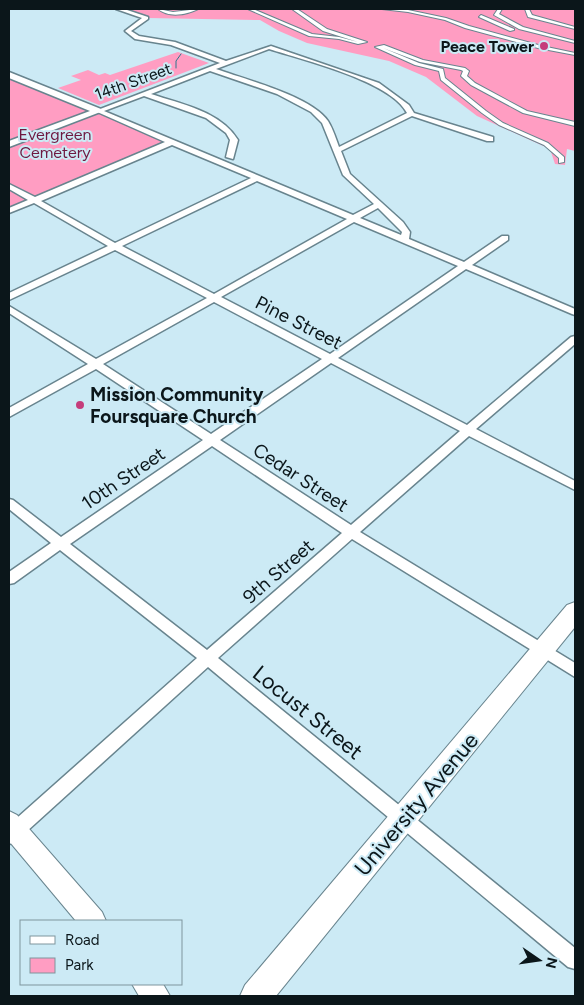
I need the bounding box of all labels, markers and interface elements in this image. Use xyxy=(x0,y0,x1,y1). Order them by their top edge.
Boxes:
place label: Peace Tower xyxy=(440,37,534,56)
marker: Peace Tower xyxy=(538,40,550,52)
street label: 14th Street xyxy=(92,59,174,104)
park label: Evergreen Cemetery xyxy=(19,125,92,162)
street label: Pine Street xyxy=(252,291,346,354)
place label: Mission Community Foursquare Church xyxy=(90,383,263,428)
marker: Mission Community Foursquare Church xyxy=(74,399,86,411)
street label: Cedar Street xyxy=(249,438,353,517)
street label: 10th Street xyxy=(77,442,169,515)
street label: 9th Street xyxy=(238,534,318,608)
street label: Locust Street xyxy=(247,660,368,765)
street label: University Avenue xyxy=(349,727,484,881)
legend xyxy=(20,920,182,985)
text: Road xyxy=(65,931,100,949)
north arrow xyxy=(514,935,564,985)
text: Park xyxy=(65,956,94,974)
text: N xyxy=(542,956,561,970)

